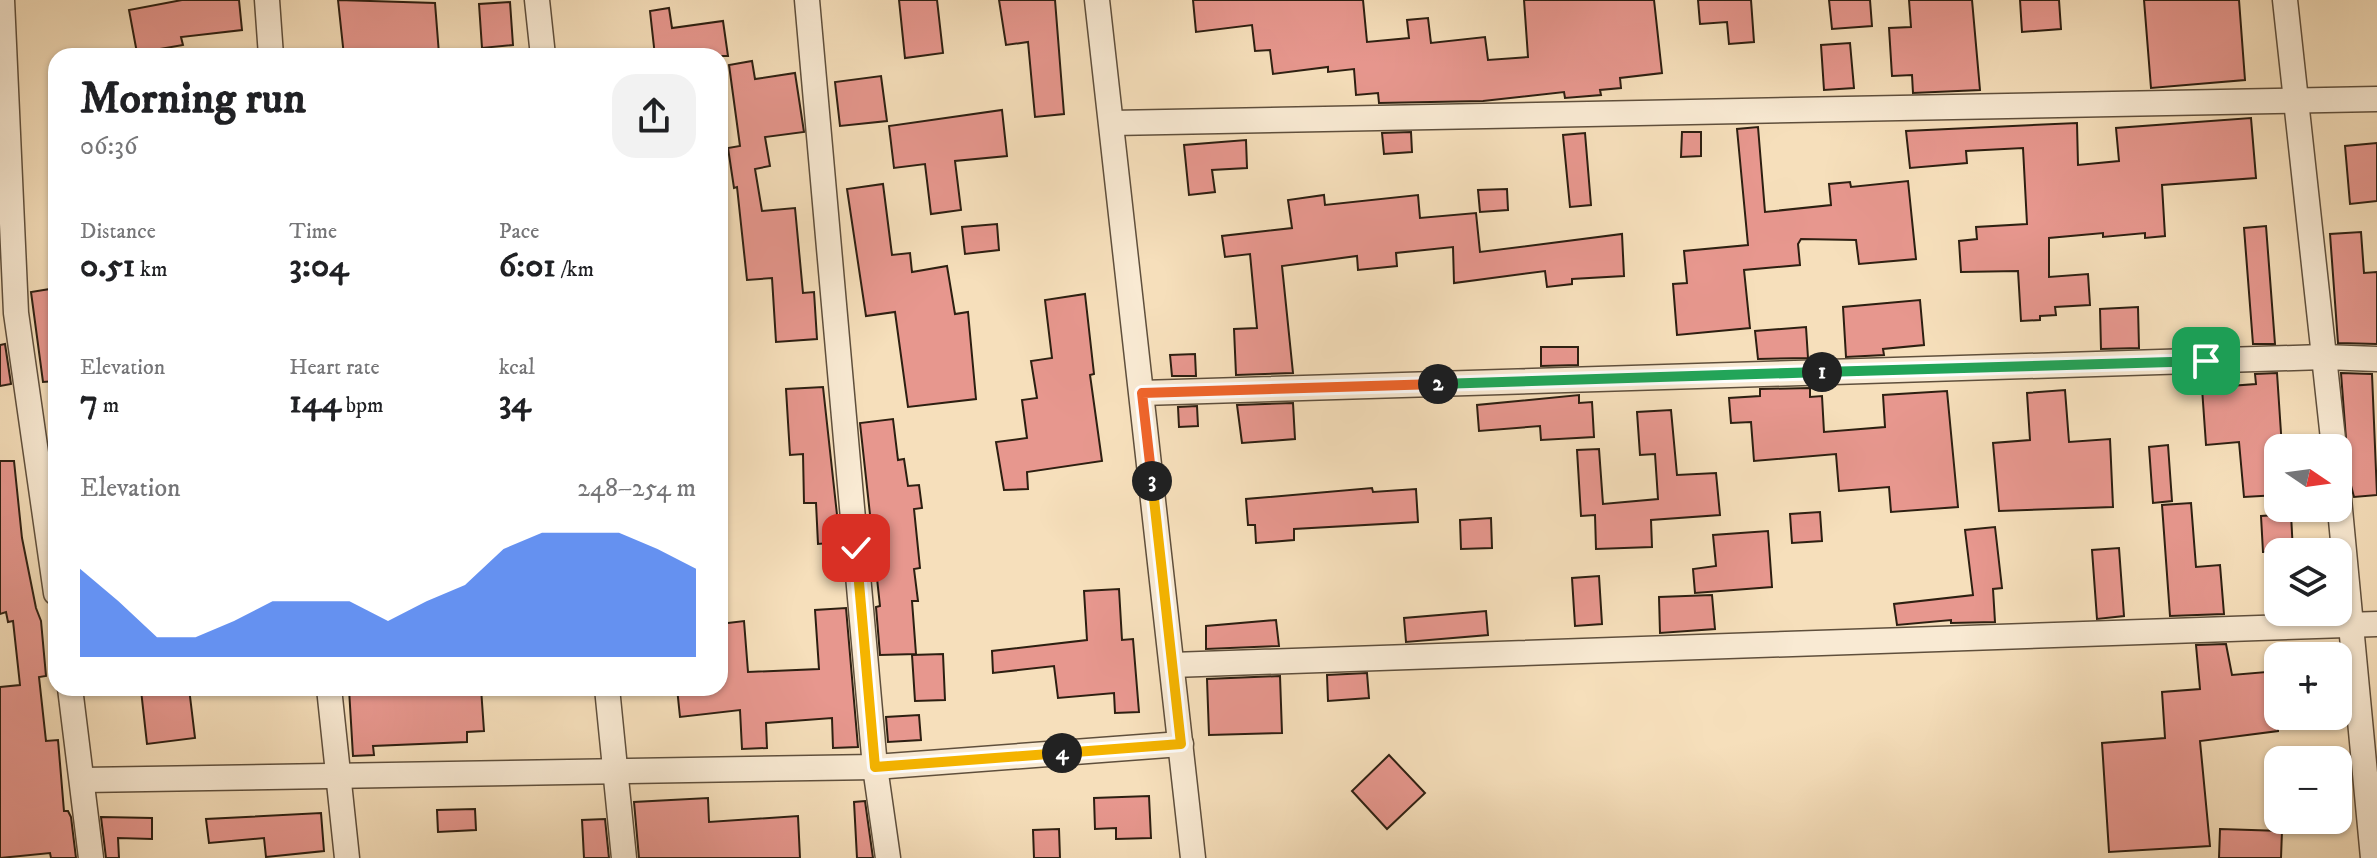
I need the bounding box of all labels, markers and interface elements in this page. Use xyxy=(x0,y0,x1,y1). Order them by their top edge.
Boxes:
text: Morning run xyxy=(80,72,306,127)
button: share xyxy=(612,74,696,158)
text: 06:36 xyxy=(80,130,138,163)
text: Distance xyxy=(80,218,156,245)
text: Time xyxy=(289,218,337,245)
text: Pace xyxy=(499,218,539,245)
text: 0.51 xyxy=(80,245,135,287)
text: 3:04 xyxy=(289,245,349,287)
text: 6:01 xyxy=(499,245,556,287)
text: km xyxy=(135,256,168,283)
text: /km xyxy=(556,256,594,283)
pin xyxy=(2172,327,2240,395)
icon: arrive xyxy=(2184,339,2228,383)
pin: 1 xyxy=(1802,352,1842,392)
text: Elevation xyxy=(80,354,165,381)
text: Heart rate xyxy=(289,354,380,381)
text: kcal xyxy=(499,354,535,381)
text: 1 xyxy=(1818,358,1826,385)
pin: 2 xyxy=(1418,364,1458,404)
text: 2 xyxy=(1433,370,1443,397)
text: 7 xyxy=(80,381,98,423)
text: 144 xyxy=(289,381,341,423)
text: 34 xyxy=(499,381,531,423)
text: m xyxy=(98,392,119,419)
text: bpm xyxy=(341,392,384,419)
north arrow xyxy=(2264,434,2352,522)
map controls xyxy=(2264,434,2352,834)
pin: 3 xyxy=(1132,461,1172,501)
text: 3 xyxy=(1148,467,1156,494)
text: Elevation xyxy=(80,472,181,505)
text: 248–254 m xyxy=(577,472,696,505)
pin xyxy=(822,514,890,582)
icon: check xyxy=(834,526,878,570)
button: layers xyxy=(2264,538,2352,626)
button: + xyxy=(2264,642,2352,730)
pin: 4 xyxy=(1042,733,1082,773)
text: 4 xyxy=(1056,739,1068,766)
button: − xyxy=(2264,746,2352,834)

